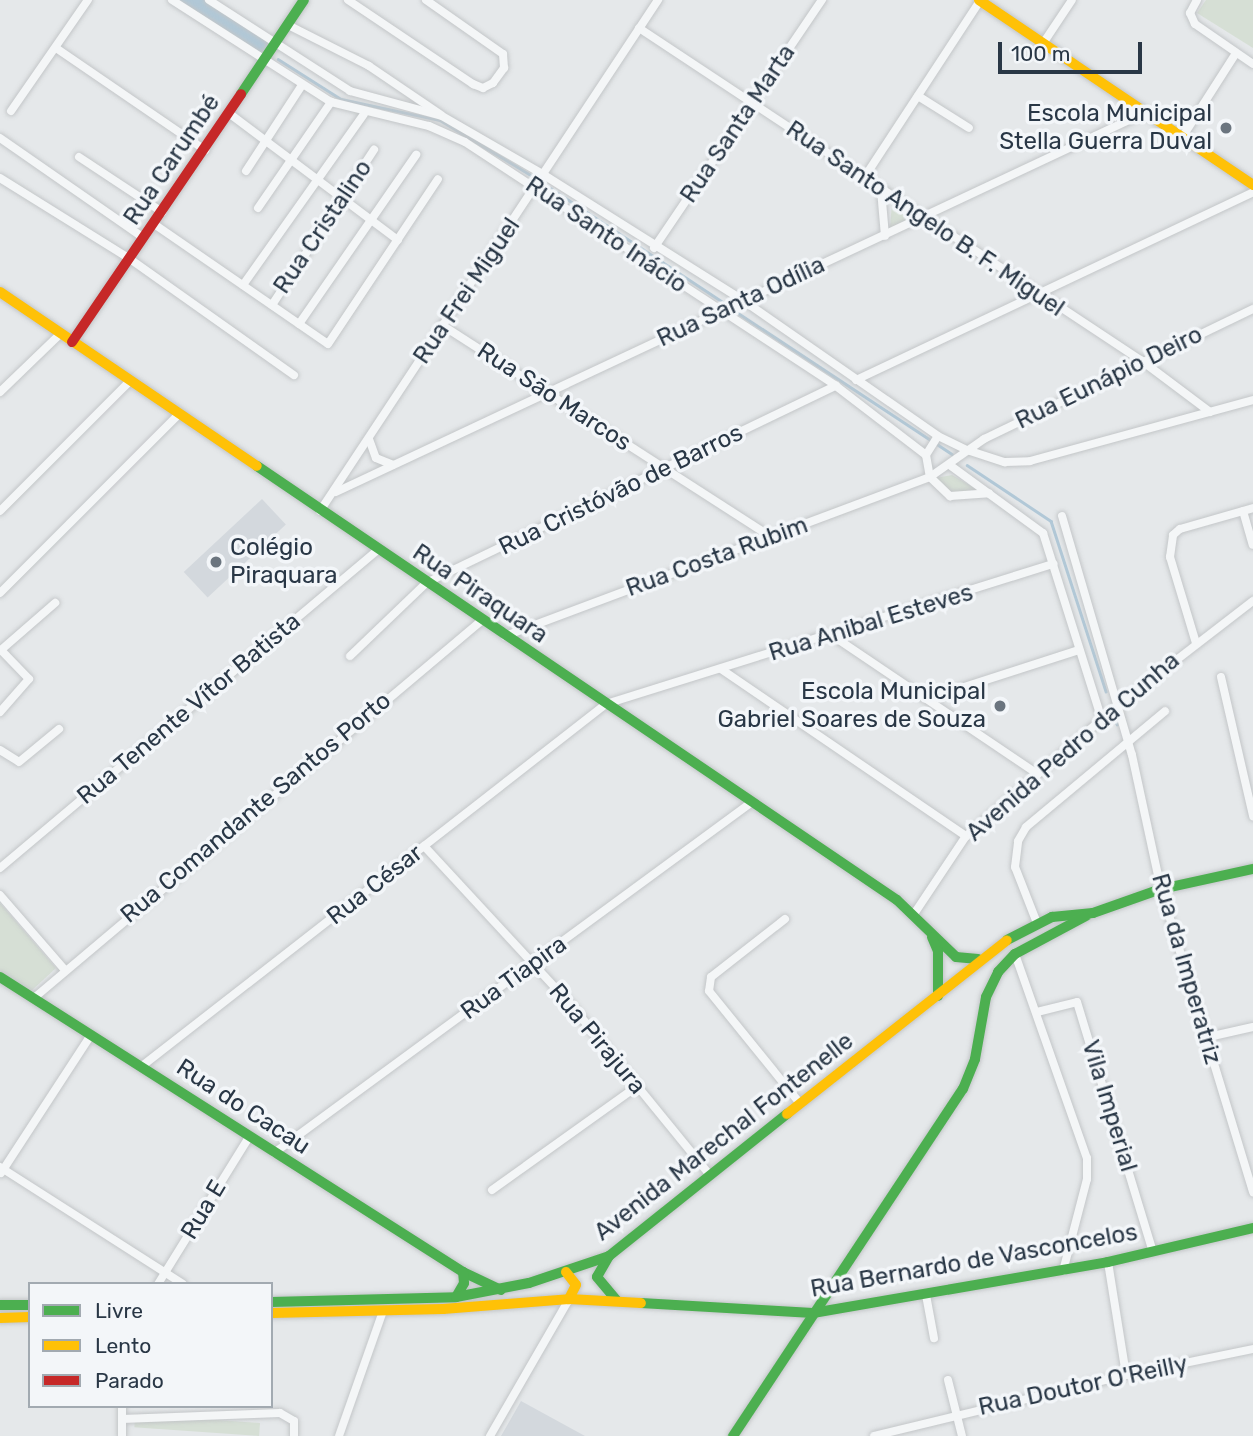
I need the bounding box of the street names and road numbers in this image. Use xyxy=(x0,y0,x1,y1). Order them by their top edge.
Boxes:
street label: Rua Santa Marta xyxy=(675,40,801,208)
street label: Rua Carumbé xyxy=(118,89,226,231)
street label: Rua Santo Angelo B. F. Miguel xyxy=(780,115,1070,323)
street label: Rua Cristalino xyxy=(268,155,378,299)
street label: Rua Santo Inácio xyxy=(520,170,692,300)
street label: Rua Frei Miguel xyxy=(408,213,526,369)
street label: Rua Santa Odília xyxy=(653,251,829,353)
street label: Rua Eunápio Deiro xyxy=(1011,320,1207,436)
street label: Rua Sāo Marcos xyxy=(472,337,636,457)
street label: Rua Cristóvão de Barros xyxy=(494,418,748,562)
street label: Rua Costa Rubim xyxy=(622,511,812,603)
street label: Rua Piraquara xyxy=(407,538,553,650)
street label: Rua Anibal Esteves xyxy=(765,578,977,668)
street label: Rua Tenente Vítor Batista xyxy=(71,607,307,811)
street label: Avenida Pedro da Cunha xyxy=(960,647,1186,847)
street label: Rua Comandante Santos Porto xyxy=(115,686,397,930)
street label: Rua César xyxy=(321,839,429,931)
street label: Rua da Imperatriz xyxy=(1145,870,1227,1068)
street label: Rua Tiapira xyxy=(455,930,573,1026)
street label: Rua Pirajura xyxy=(542,978,652,1100)
street label: Avenida Marechal Fontenelle xyxy=(589,1027,859,1247)
street label: Vila Imperial xyxy=(1075,1037,1143,1175)
street label: Rua do Cacau xyxy=(171,1053,315,1161)
street label: Rua E xyxy=(175,1175,233,1245)
street label: Rua Bernardo de Vasconcelos xyxy=(808,1218,1140,1304)
street label: Rua Doutor O'Reilly xyxy=(976,1350,1190,1422)

